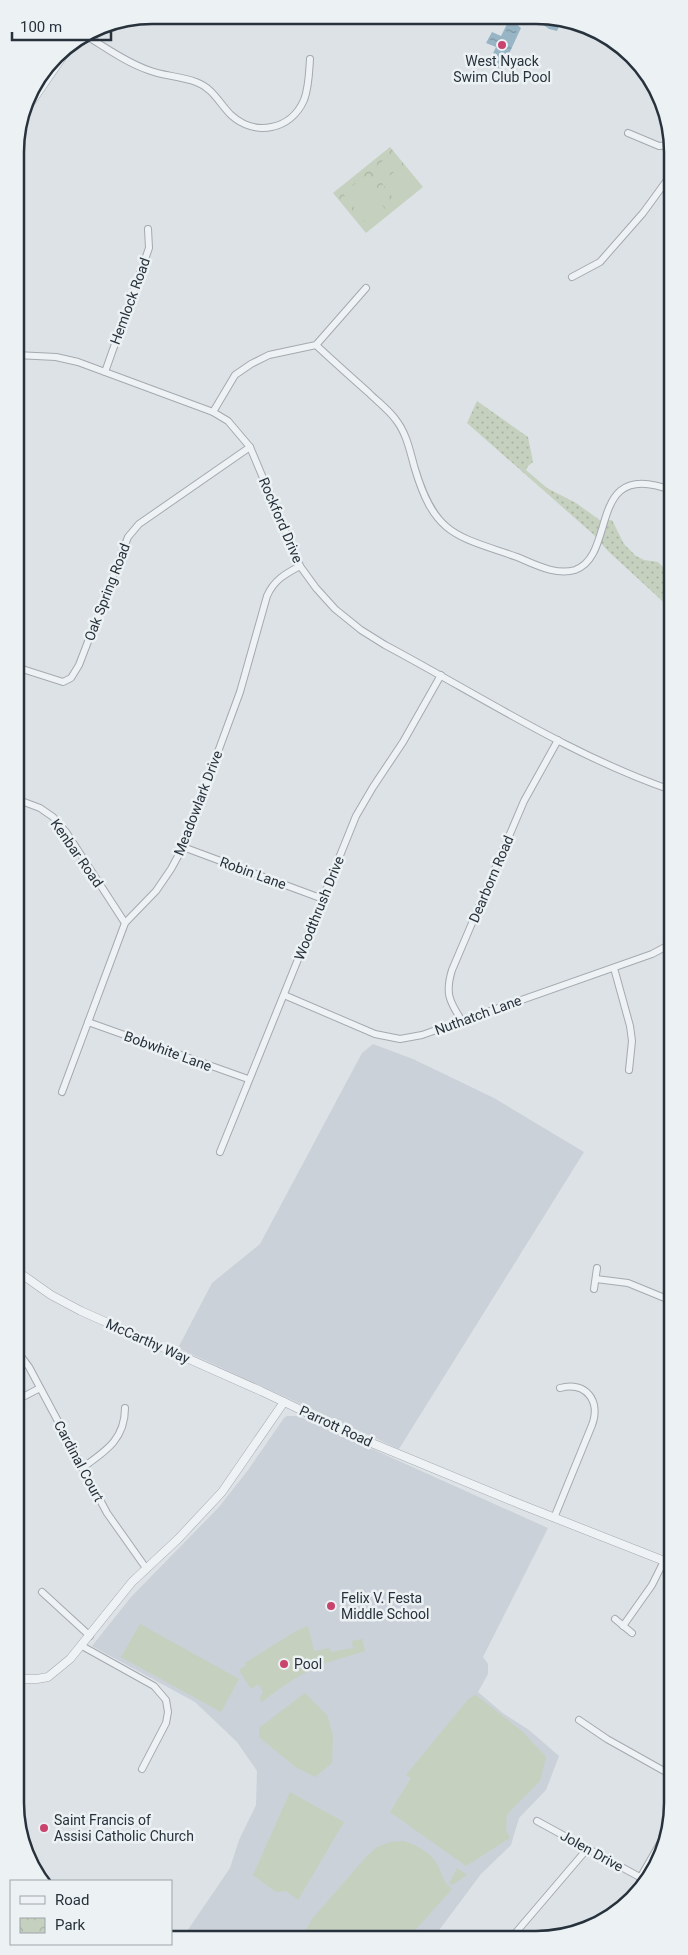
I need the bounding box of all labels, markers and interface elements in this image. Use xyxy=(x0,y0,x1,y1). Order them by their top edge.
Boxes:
scale bar xyxy=(12,10,111,42)
text: 100 m xyxy=(20,18,62,36)
marker: West Nyack Swim Club Pool xyxy=(496,39,508,51)
place label: West Nyack Swim Club Pool xyxy=(453,53,551,85)
street label: Hemlock Road xyxy=(107,255,153,347)
street label: Rockford Drive xyxy=(256,475,306,565)
street label: Oak Spring Road xyxy=(81,541,133,643)
street label: Meadowlark Drive xyxy=(171,748,225,858)
street label: Kenbar Road xyxy=(48,816,106,890)
street label: Dearborn Road xyxy=(465,833,517,925)
street label: Robin Lane xyxy=(218,854,288,892)
street label: Woodthrush Drive xyxy=(291,854,347,962)
street label: Nuthatch Lane xyxy=(433,992,523,1038)
street label: Bobwhite Lane xyxy=(122,1028,214,1074)
street label: McCarthy Way xyxy=(104,1315,193,1367)
street label: Parrott Road xyxy=(297,1402,375,1450)
street label: Cardinal Court xyxy=(51,1418,107,1505)
place label: Felix V. Festa Middle School xyxy=(341,1590,429,1622)
marker: Felix V. Festa Middle School xyxy=(325,1600,337,1612)
place label: Pool xyxy=(294,1656,322,1672)
marker: Pool xyxy=(278,1658,290,1670)
place label: Saint Francis of Assisi Catholic Church xyxy=(54,1812,194,1844)
marker: Saint Francis of Assisi Catholic Church xyxy=(38,1822,50,1834)
street label: Jolen Drive xyxy=(558,1827,626,1875)
legend xyxy=(10,1880,172,1945)
text: Road xyxy=(55,1891,89,1909)
text: Park xyxy=(55,1916,86,1934)

